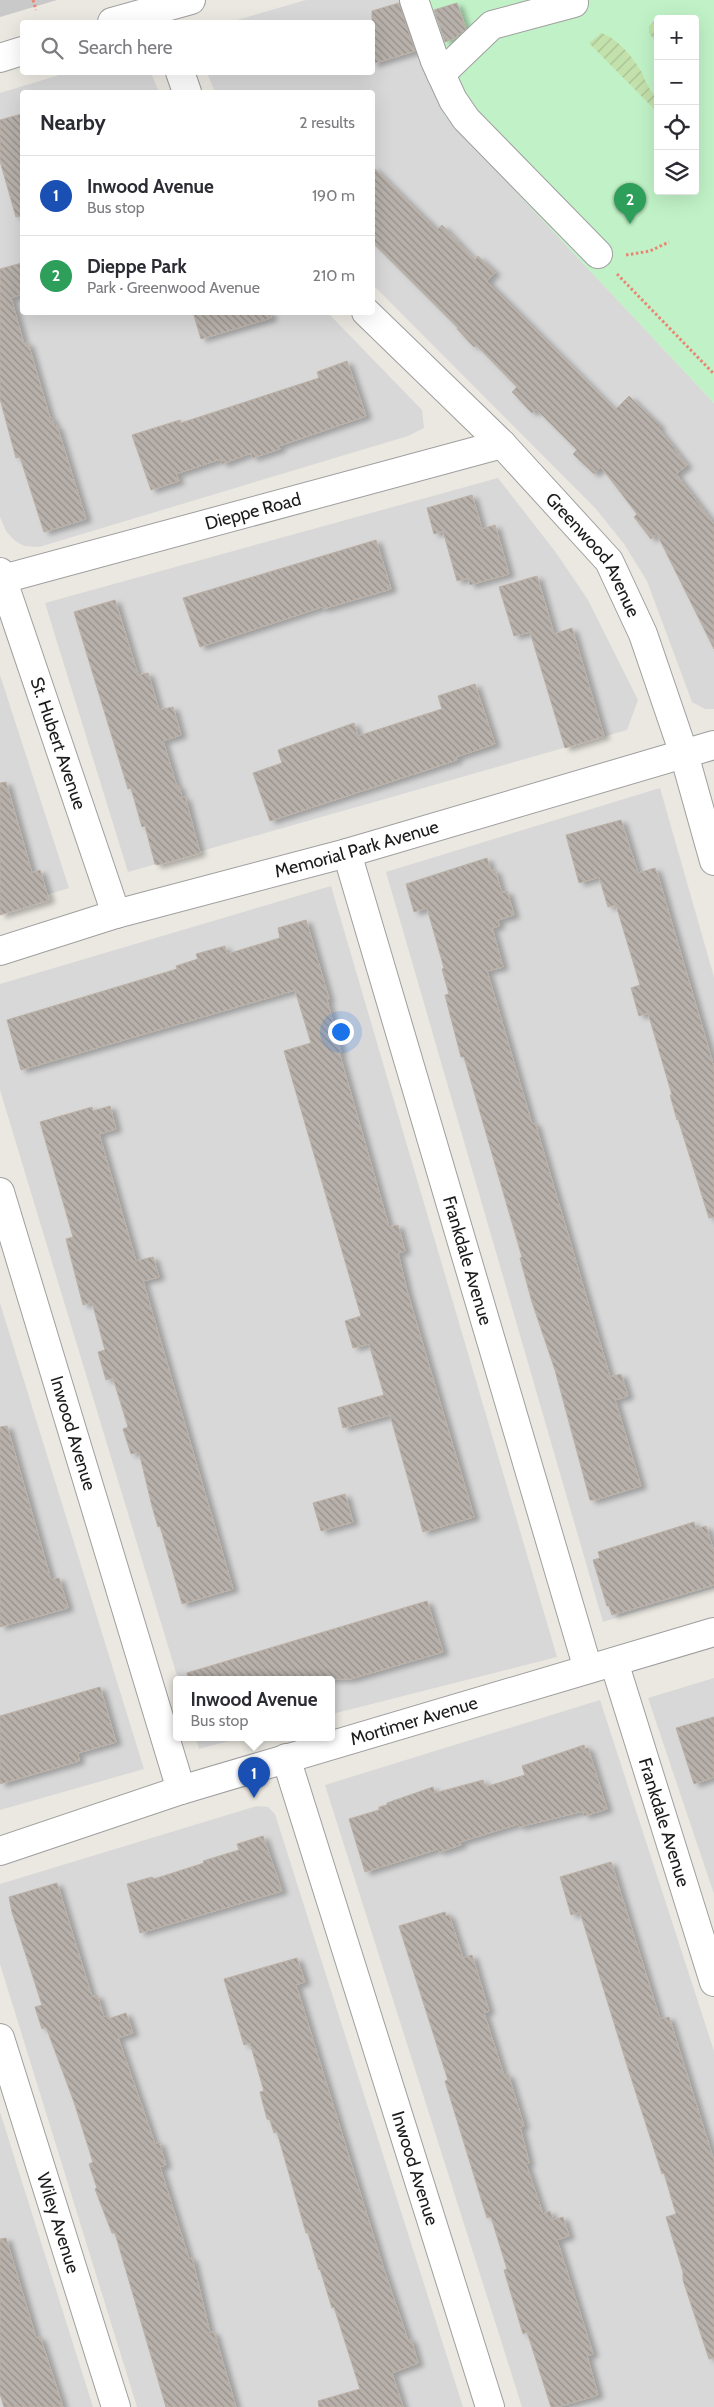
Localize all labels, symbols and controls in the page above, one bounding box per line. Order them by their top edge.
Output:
map controls [654,15,699,195]
button: + [654,15,699,60]
search box [20,20,375,75]
icon: search [38,34,66,62]
text: Search here [78,36,172,59]
button: − [654,60,699,105]
button: locate [654,105,699,150]
text: Nearby [40,110,106,135]
text: 2 results [299,113,355,132]
button: layers [654,150,699,195]
text: Inwood Avenue [87,175,214,198]
pin: 2 [614,183,646,224]
text: 1 [53,186,59,205]
text: 190 m [312,186,355,205]
text: Bus stop [87,198,145,217]
text: Dieppe Park [87,255,187,278]
text: 2 [52,266,60,285]
text: 210 m [313,266,355,285]
text: Park · Greenwood Avenue [87,278,260,297]
street label: Dieppe Road [203,488,303,535]
street label: Greenwood Avenue [541,488,645,621]
street label: St. Hubert Avenue [26,674,91,812]
street label: Memorial Park Avenue [272,816,441,883]
your location [328,1019,354,1045]
street label: Frankdale Avenue [438,1193,497,1328]
street label: Inwood Avenue [45,1373,101,1493]
popup [173,1676,335,1741]
text: Inwood Avenue [191,1688,317,1711]
street label: Mortimer Avenue [348,1692,480,1750]
text: Bus stop [191,1711,248,1730]
street label: Frankdale Avenue [634,1755,695,1889]
pin: 1 [238,1757,270,1798]
street label: Inwood Avenue [387,2108,443,2228]
street label: Wiley Avenue [32,2170,84,2276]

